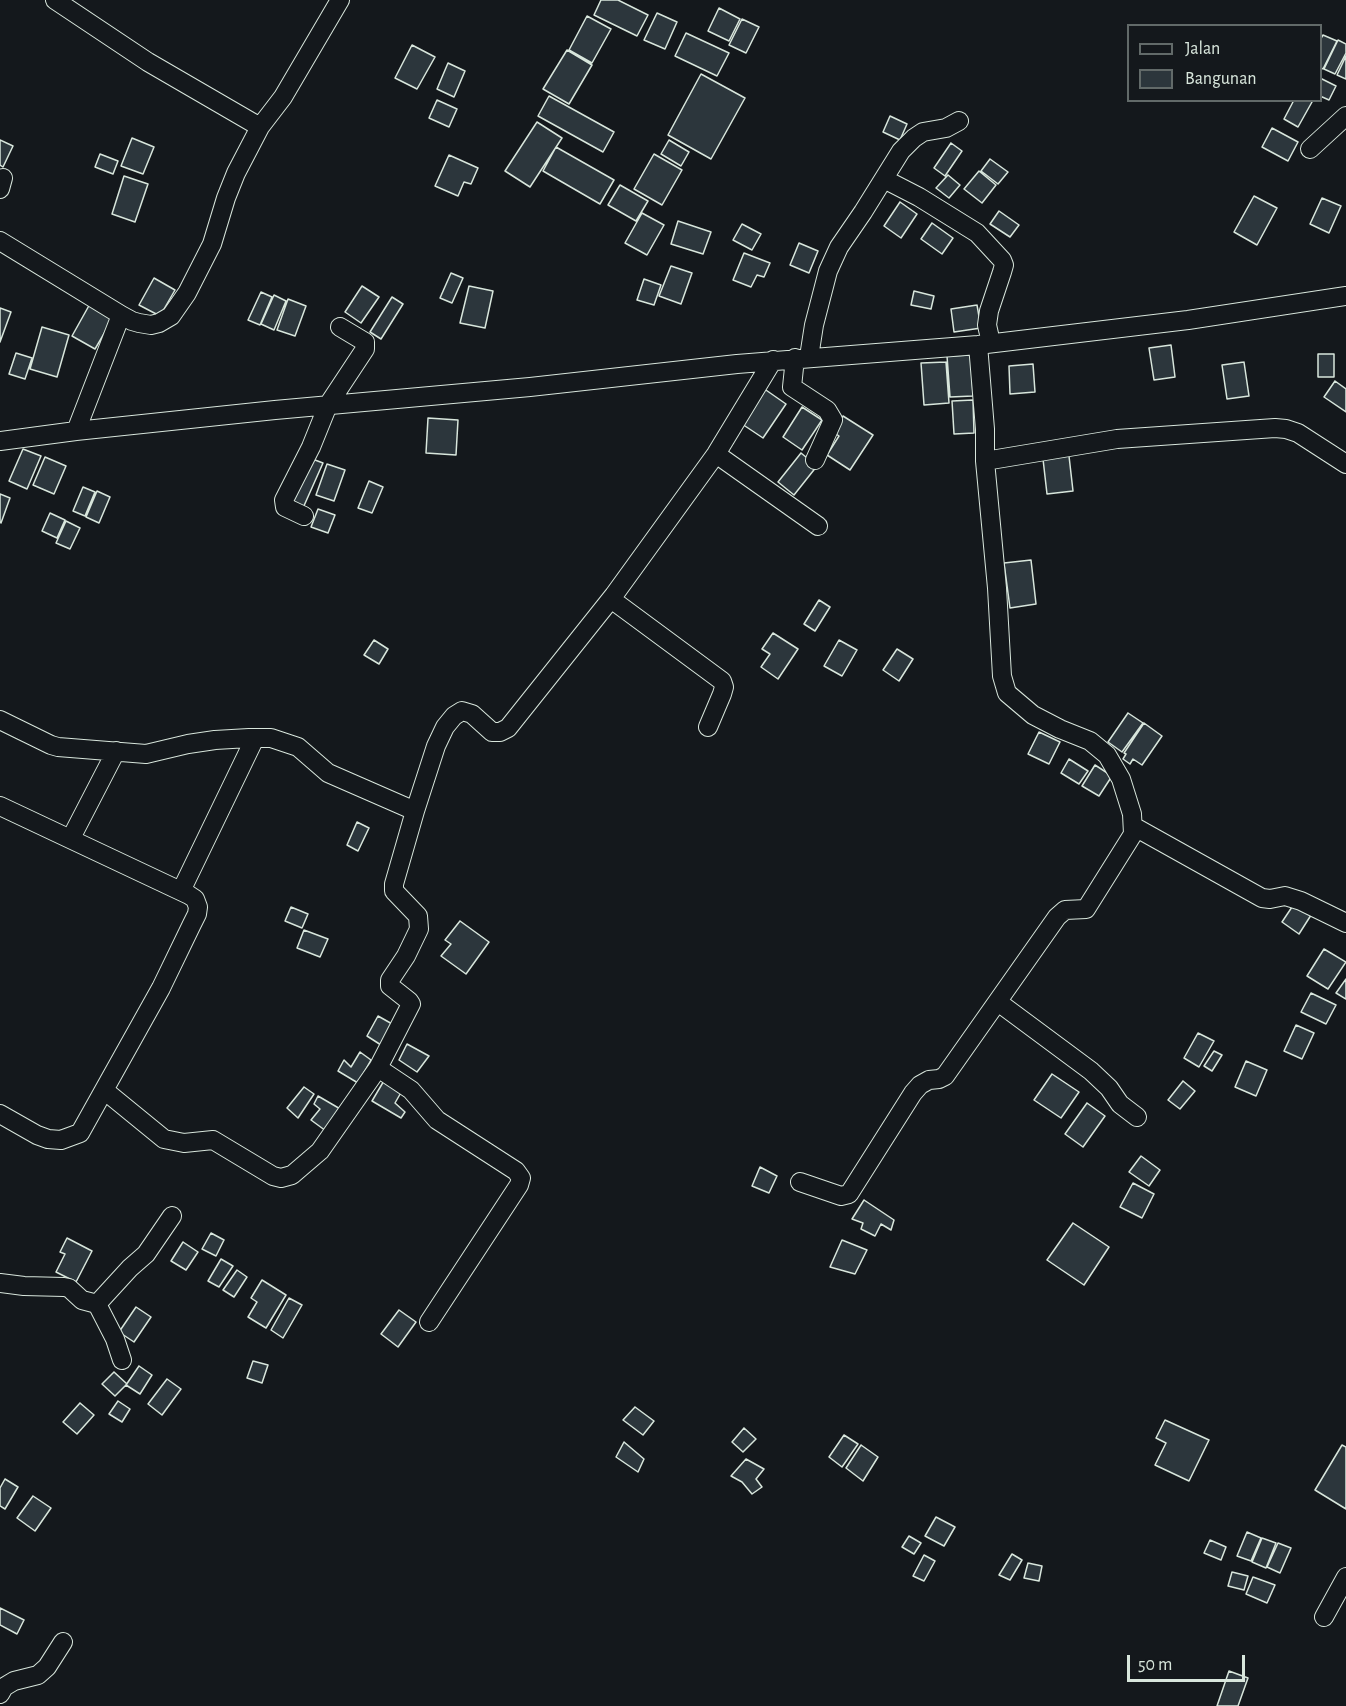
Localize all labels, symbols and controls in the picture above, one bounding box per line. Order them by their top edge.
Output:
legend [1127,24,1322,102]
text: Jalan [1185,40,1220,58]
text: Bangunan [1185,70,1257,88]
scale bar [1130,1643,1248,1681]
text: 50 m [1138,1656,1172,1674]

